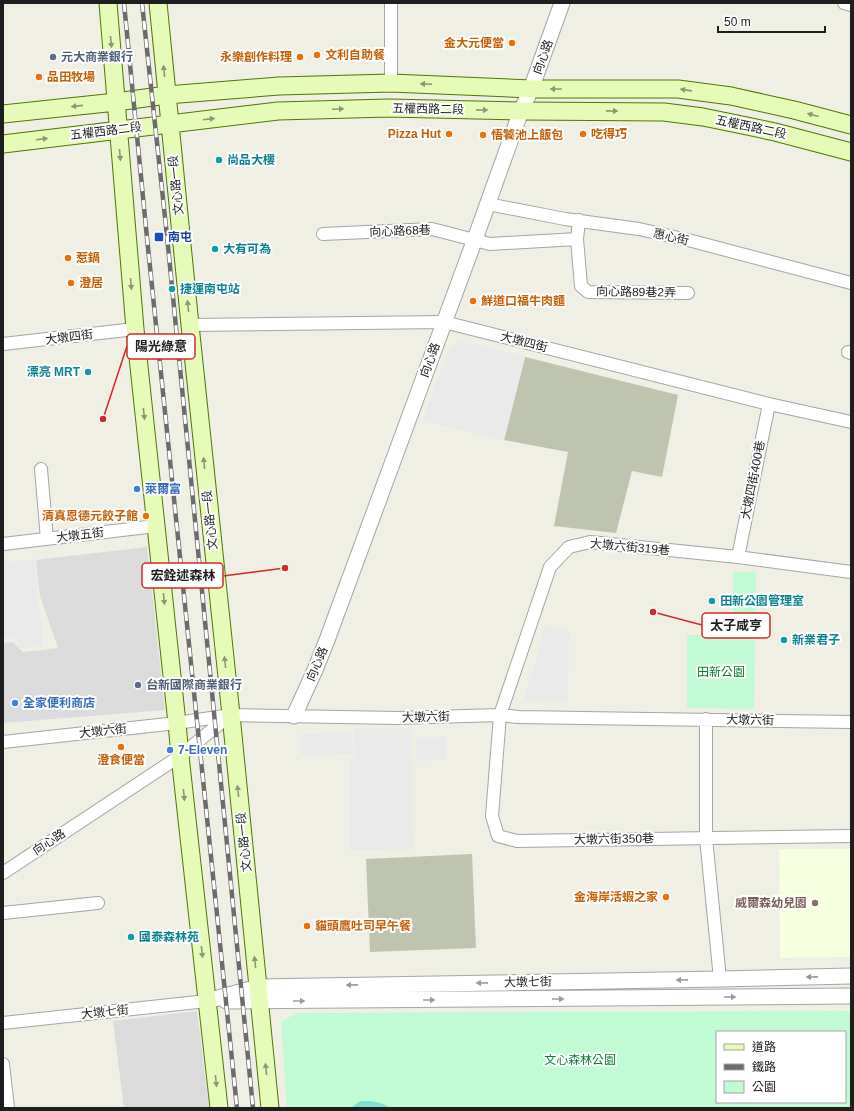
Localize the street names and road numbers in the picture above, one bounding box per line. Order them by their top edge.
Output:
street label: 向心路 [530,38,556,76]
street label: 五權西路二段 [392,101,464,117]
street label: 五權西路二段 [714,113,788,141]
street label: 五權西路二段 [69,120,143,142]
street label: 文心路一段 [166,154,186,216]
street label: 向心路68巷 [369,223,431,239]
street label: 惠心街 [652,226,690,248]
street label: 向心路89巷2弄 [596,284,676,300]
street label: 大墩四街 [44,327,94,347]
street label: 大墩四街 [499,329,549,355]
street label: 向心路 [417,341,443,379]
street label: 大墩四街400巷 [738,439,768,521]
street label: 文心路一段 [200,489,220,551]
street label: 大墩五街 [55,525,105,545]
street label: 大墩六街319巷 [590,537,670,557]
street label: 向心路 [304,645,330,683]
street label: 大墩六街 [402,710,450,724]
street label: 大墩六街 [726,713,774,727]
street label: 大墩六街 [78,722,128,740]
street label: 文心路一段 [234,811,254,873]
street label: 向心路 [30,826,68,858]
street label: 大墩六街350巷 [574,831,654,847]
street label: 大墩七街 [504,975,552,989]
street label: 大墩七街 [80,1003,130,1021]

